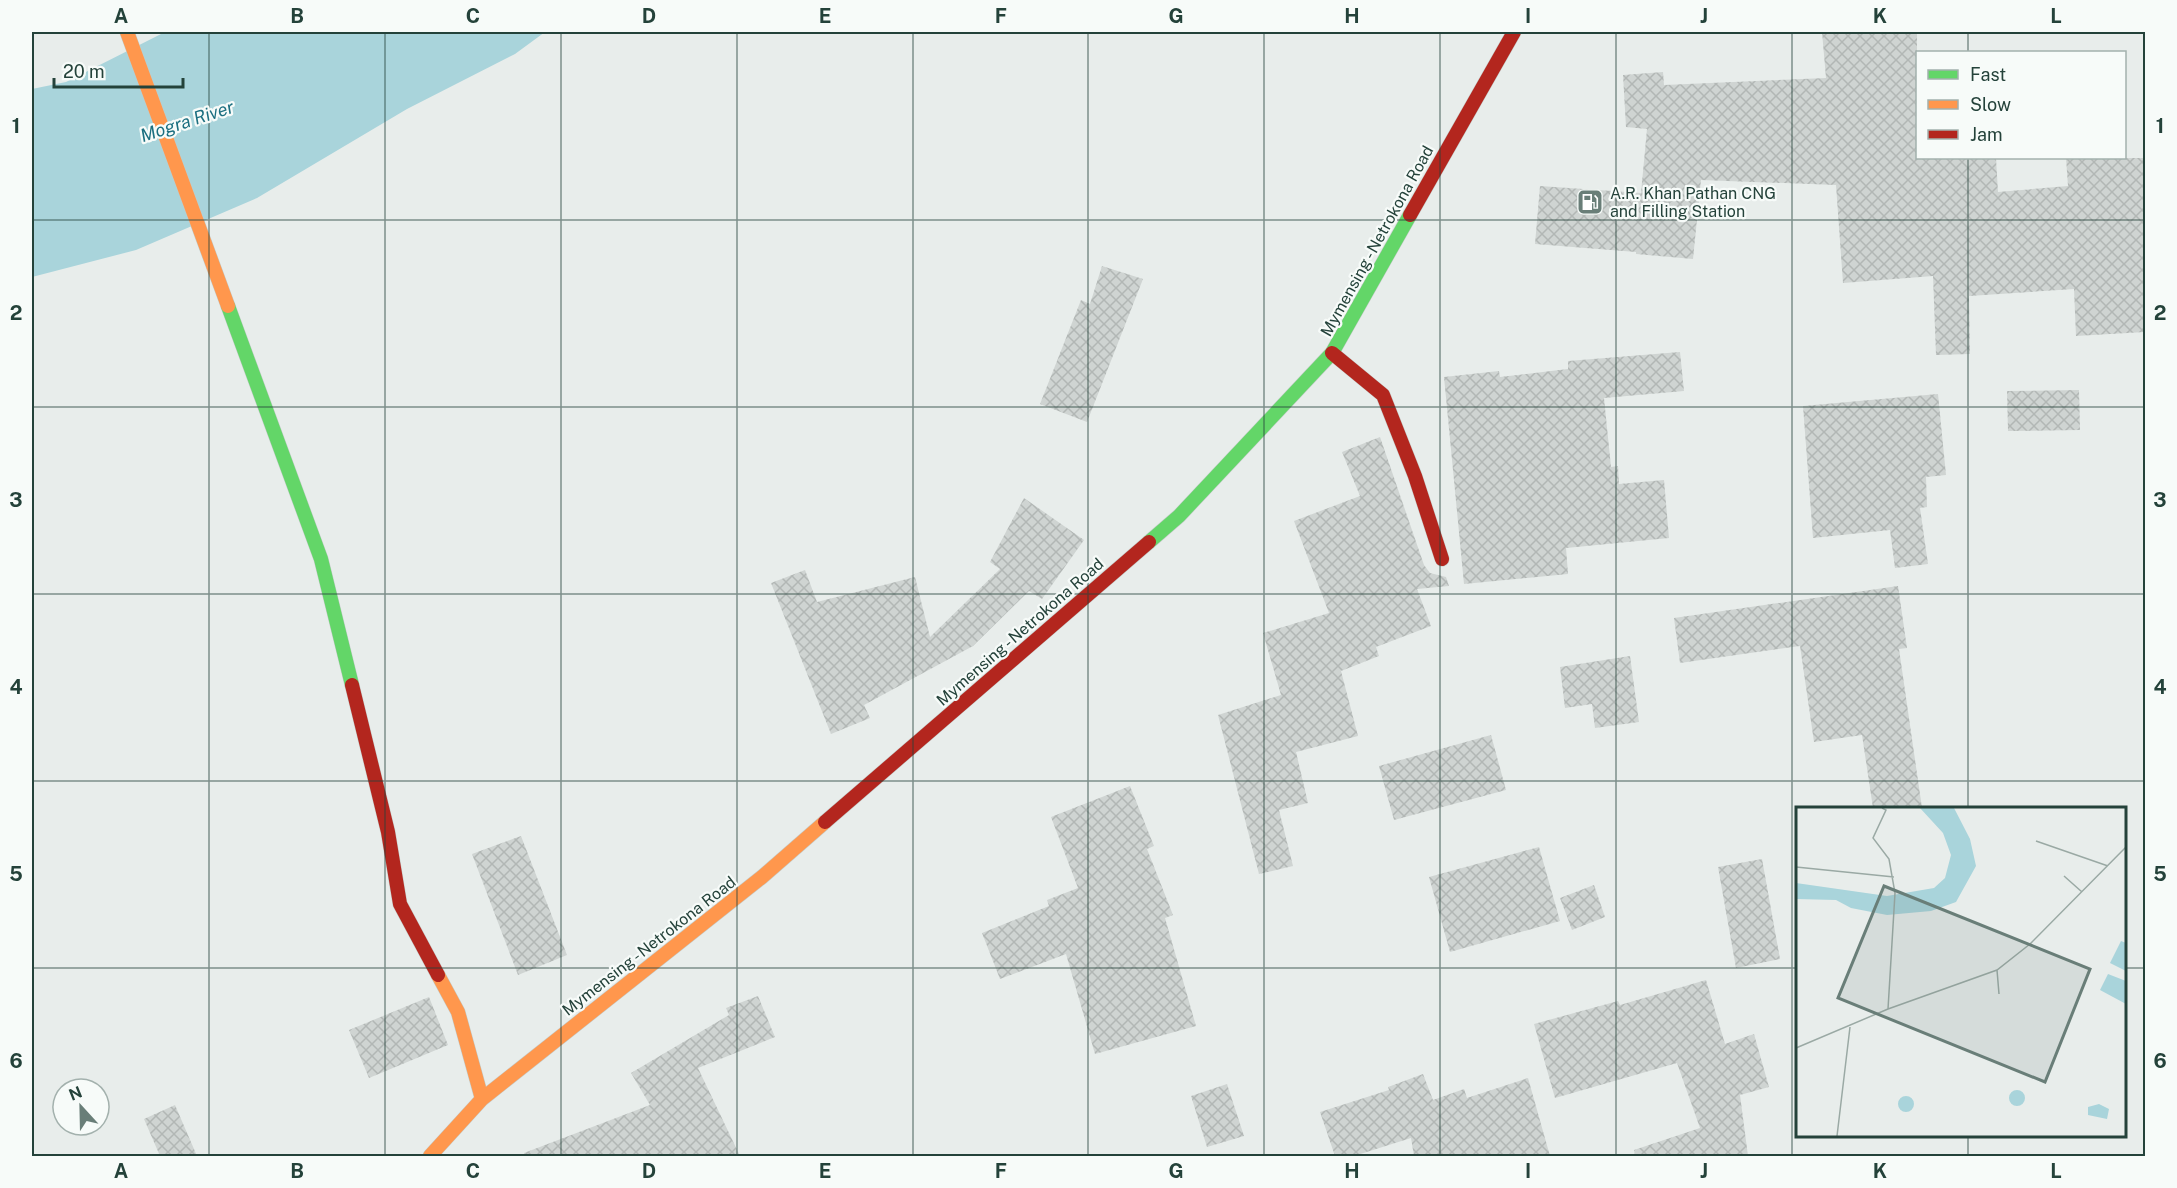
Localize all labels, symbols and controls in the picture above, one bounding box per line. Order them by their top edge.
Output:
text: A [114,4,128,28]
text: B [290,4,304,28]
text: C [466,4,480,28]
text: D [642,4,656,28]
text: E [819,4,831,28]
text: F [995,4,1007,28]
text: G [1168,4,1184,28]
text: H [1344,4,1360,28]
text: I [1525,4,1531,28]
text: J [1700,4,1708,28]
text: K [1873,4,1887,28]
text: L [2050,4,2062,28]
scale bar [54,51,183,89]
legend [1916,51,2126,159]
text: 20 m [63,61,105,82]
text: Fast [1970,64,2006,85]
text: Slow [1970,94,2011,115]
water label: Mogra River [138,96,237,146]
text: 1 [12,114,20,138]
text: 1 [2156,114,2164,138]
text: Jam [1970,124,2003,145]
street label: Mymensing - Netrokona Road [1317,142,1437,340]
place label: A.R. Khan Pathan CNG and Filling Station [1610,184,1776,221]
fuel station icon: A.R. Khan Pathan CNG and Filling Station [1575,187,1605,217]
text: 2 [10,301,22,325]
text: 2 [2154,301,2166,325]
text: 3 [9,488,23,512]
text: 3 [2153,488,2167,512]
street label: Mymensing - Netrokona Road [933,554,1107,710]
text: 4 [9,675,23,699]
text: 4 [2153,675,2167,699]
inset map [1796,807,2126,1137]
text: 5 [9,862,23,886]
text: 5 [2153,862,2167,886]
street label: Mymensing - Netrokona Road [558,872,740,1020]
text: 6 [9,1049,23,1073]
text: 6 [2153,1049,2167,1073]
north arrow [51,1077,111,1137]
text: N [66,1082,85,1105]
text: A [114,1159,128,1183]
text: B [290,1159,304,1183]
text: C [466,1159,480,1183]
text: D [642,1159,656,1183]
text: E [819,1159,831,1183]
text: F [995,1159,1007,1183]
text: G [1168,1159,1184,1183]
text: H [1344,1159,1360,1183]
text: I [1525,1159,1531,1183]
text: J [1700,1159,1708,1183]
text: K [1873,1159,1887,1183]
text: L [2050,1159,2062,1183]

